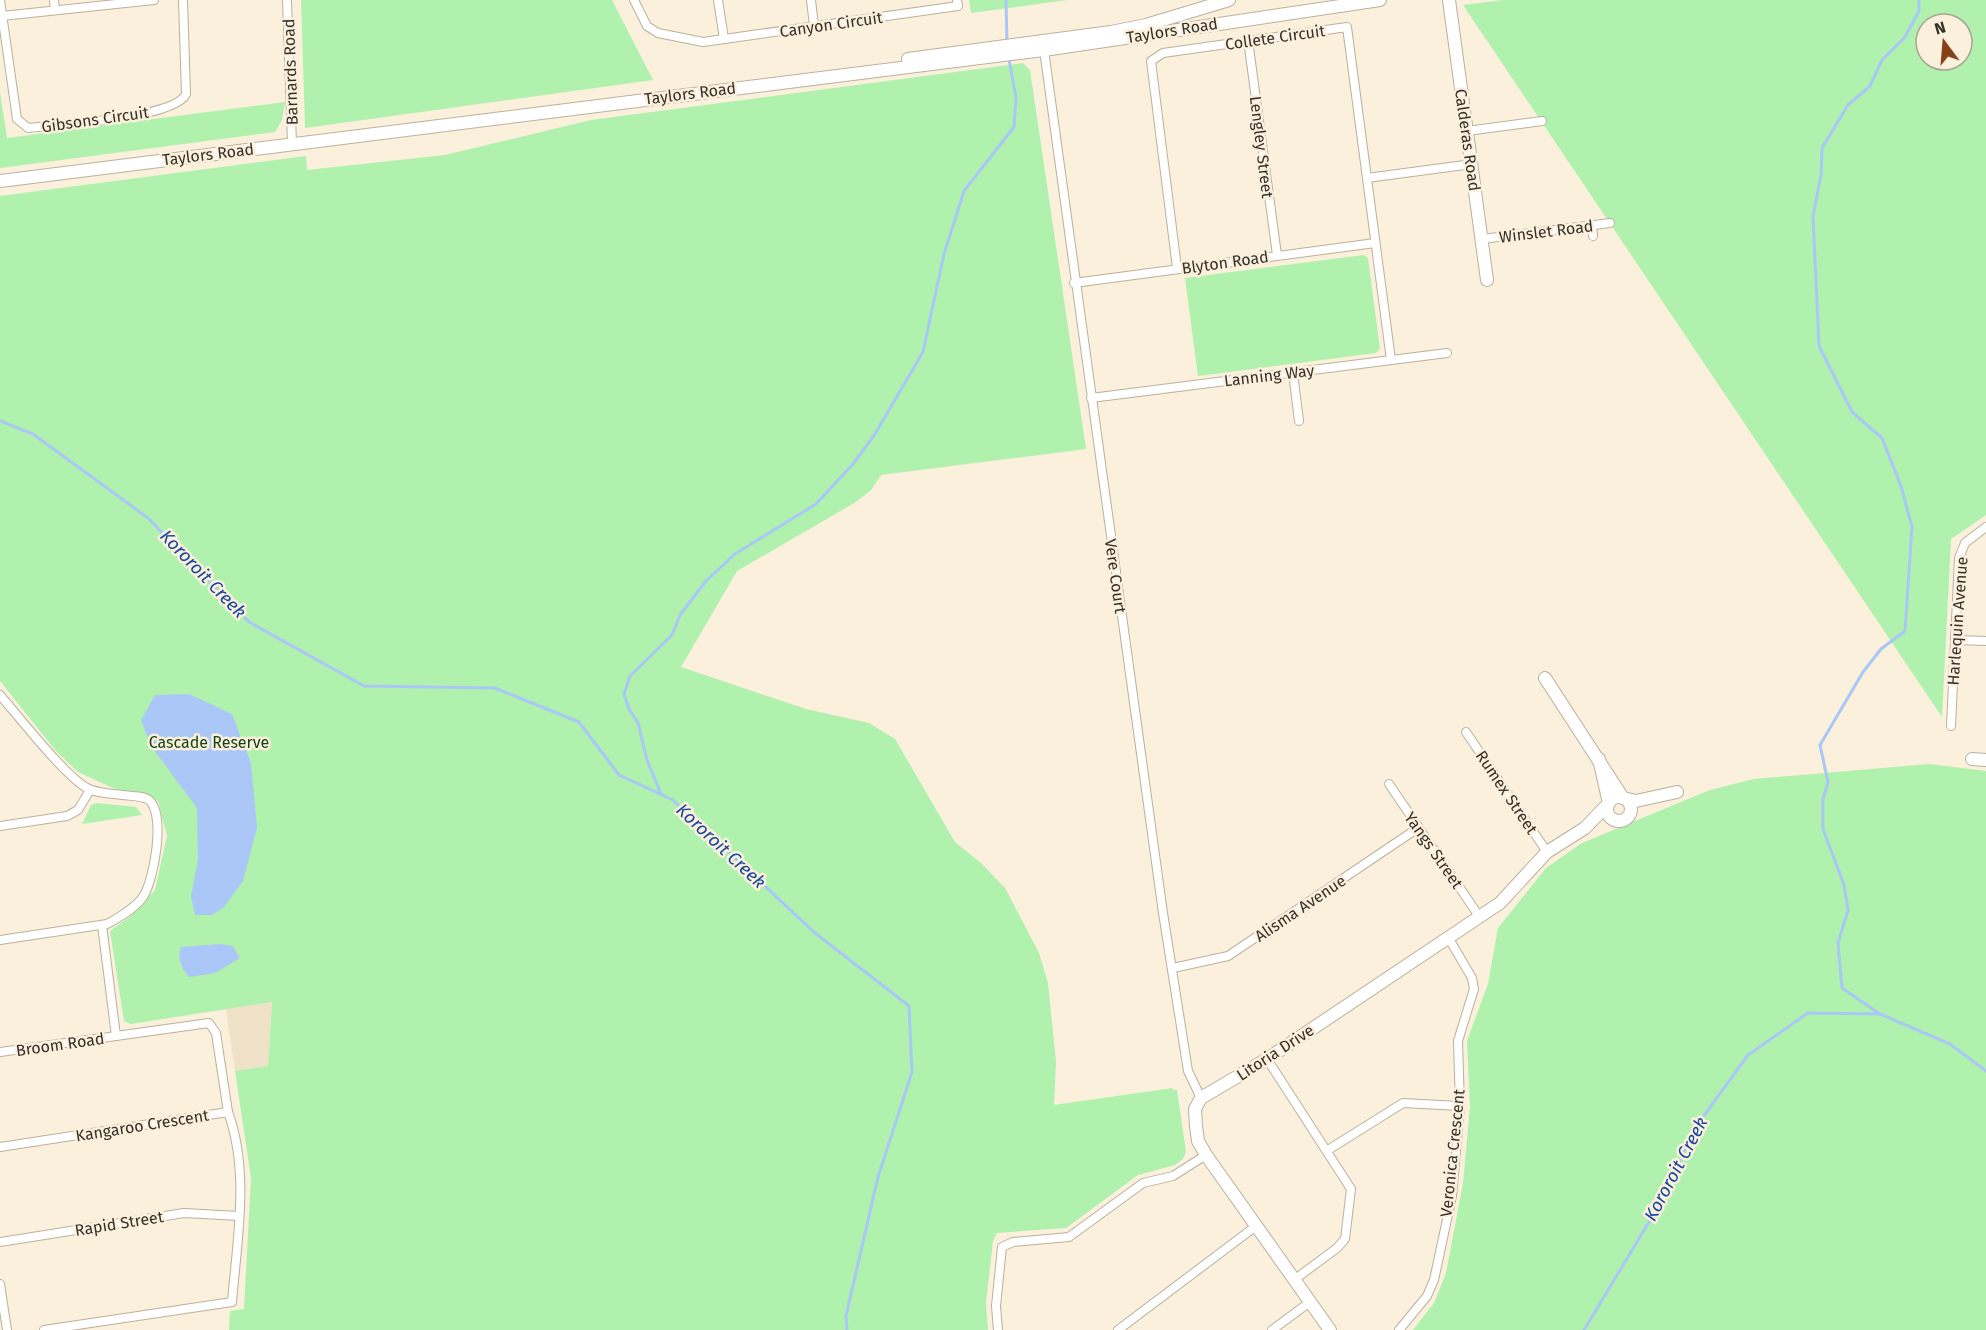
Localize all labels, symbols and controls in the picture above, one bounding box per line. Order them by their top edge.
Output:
street label: Canyon Circuit [778,8,884,41]
north arrow [1914,12,1974,72]
street label: Taylors Road [1125,14,1219,47]
text: N [1932,17,1948,39]
street label: Barnards Road [279,18,302,126]
street label: Collete Circuit [1224,21,1326,54]
street label: Taylors Road [643,78,737,109]
street label: Calderas Road [1451,88,1484,192]
street label: Lengley Street [1246,95,1277,199]
street label: Gibsons Circuit [40,103,150,136]
street label: Taylors Road [161,139,255,170]
street label: Winslet Road [1498,216,1594,247]
street label: Blyton Road [1180,247,1270,278]
street label: Lanning Way [1223,361,1315,390]
water label: Kororoit Creek [155,525,251,623]
street label: Vere Court [1101,538,1130,615]
street label: Harlequin Avenue [1944,556,1971,686]
park label: Cascade Reserve [149,733,269,752]
street label: Rumex Street [1472,747,1542,838]
water label: Kororoit Creek [672,799,771,893]
street label: Yangs Street [1400,808,1467,892]
street label: Alisma Avenue [1251,871,1349,946]
street label: Litoria Drive [1233,1020,1318,1084]
street label: Broom Road [15,1029,105,1060]
street label: Veronica Crescent [1436,1088,1469,1218]
street label: Kangaroo Crescent [74,1106,210,1145]
water label: Kororoit Creek [1639,1113,1713,1225]
street label: Rapid Street [73,1207,165,1240]

